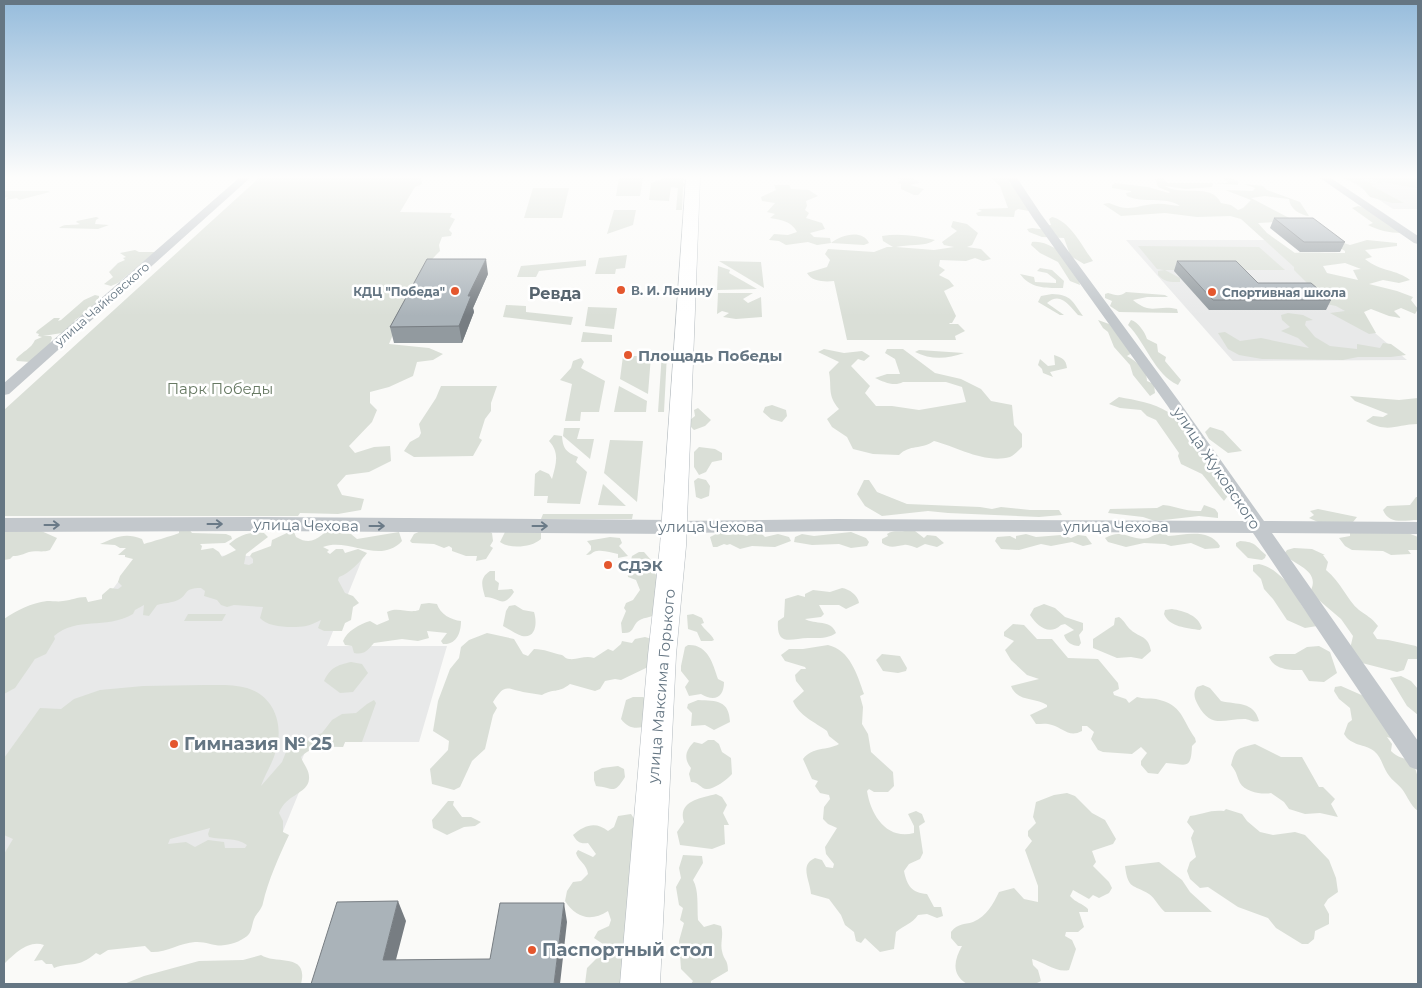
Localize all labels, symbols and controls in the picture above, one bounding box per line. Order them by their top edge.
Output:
street label: улица Чайковского [51,259,153,350]
place label: В. И. Ленину [631,283,713,298]
place label: КДЦ "Победа" [353,284,445,299]
district label: Ревда [529,284,581,303]
marker: В. И. Ленину [615,284,627,296]
marker: КДЦ "Победа" [449,285,461,297]
place label: Спортивная школа [1222,285,1346,300]
marker: Спортивная школа [1206,286,1218,298]
place label: Площадь Победы [638,346,783,365]
marker: Площадь Победы [622,349,634,361]
park label: Парк Победы [167,379,273,398]
street label: улица Жуковского [1168,402,1265,533]
street label: улица Чехова [252,515,359,535]
street label: улица Чехова [657,517,764,536]
street label: улица Чехова [1062,517,1169,536]
one-way arrow [206,519,223,529]
one-way arrow [44,520,60,530]
one-way arrow [369,521,385,531]
one-way arrow [532,521,548,531]
place label: СДЭК [618,556,663,575]
marker: СДЭК [602,559,614,571]
street label: улица Максима Горького [643,588,679,785]
place label: Гимназия № 25 [184,733,332,755]
marker: Гимназия № 25 [168,738,180,750]
place label: Паспортный стол [542,939,713,961]
marker: Паспортный стол [526,944,538,956]

